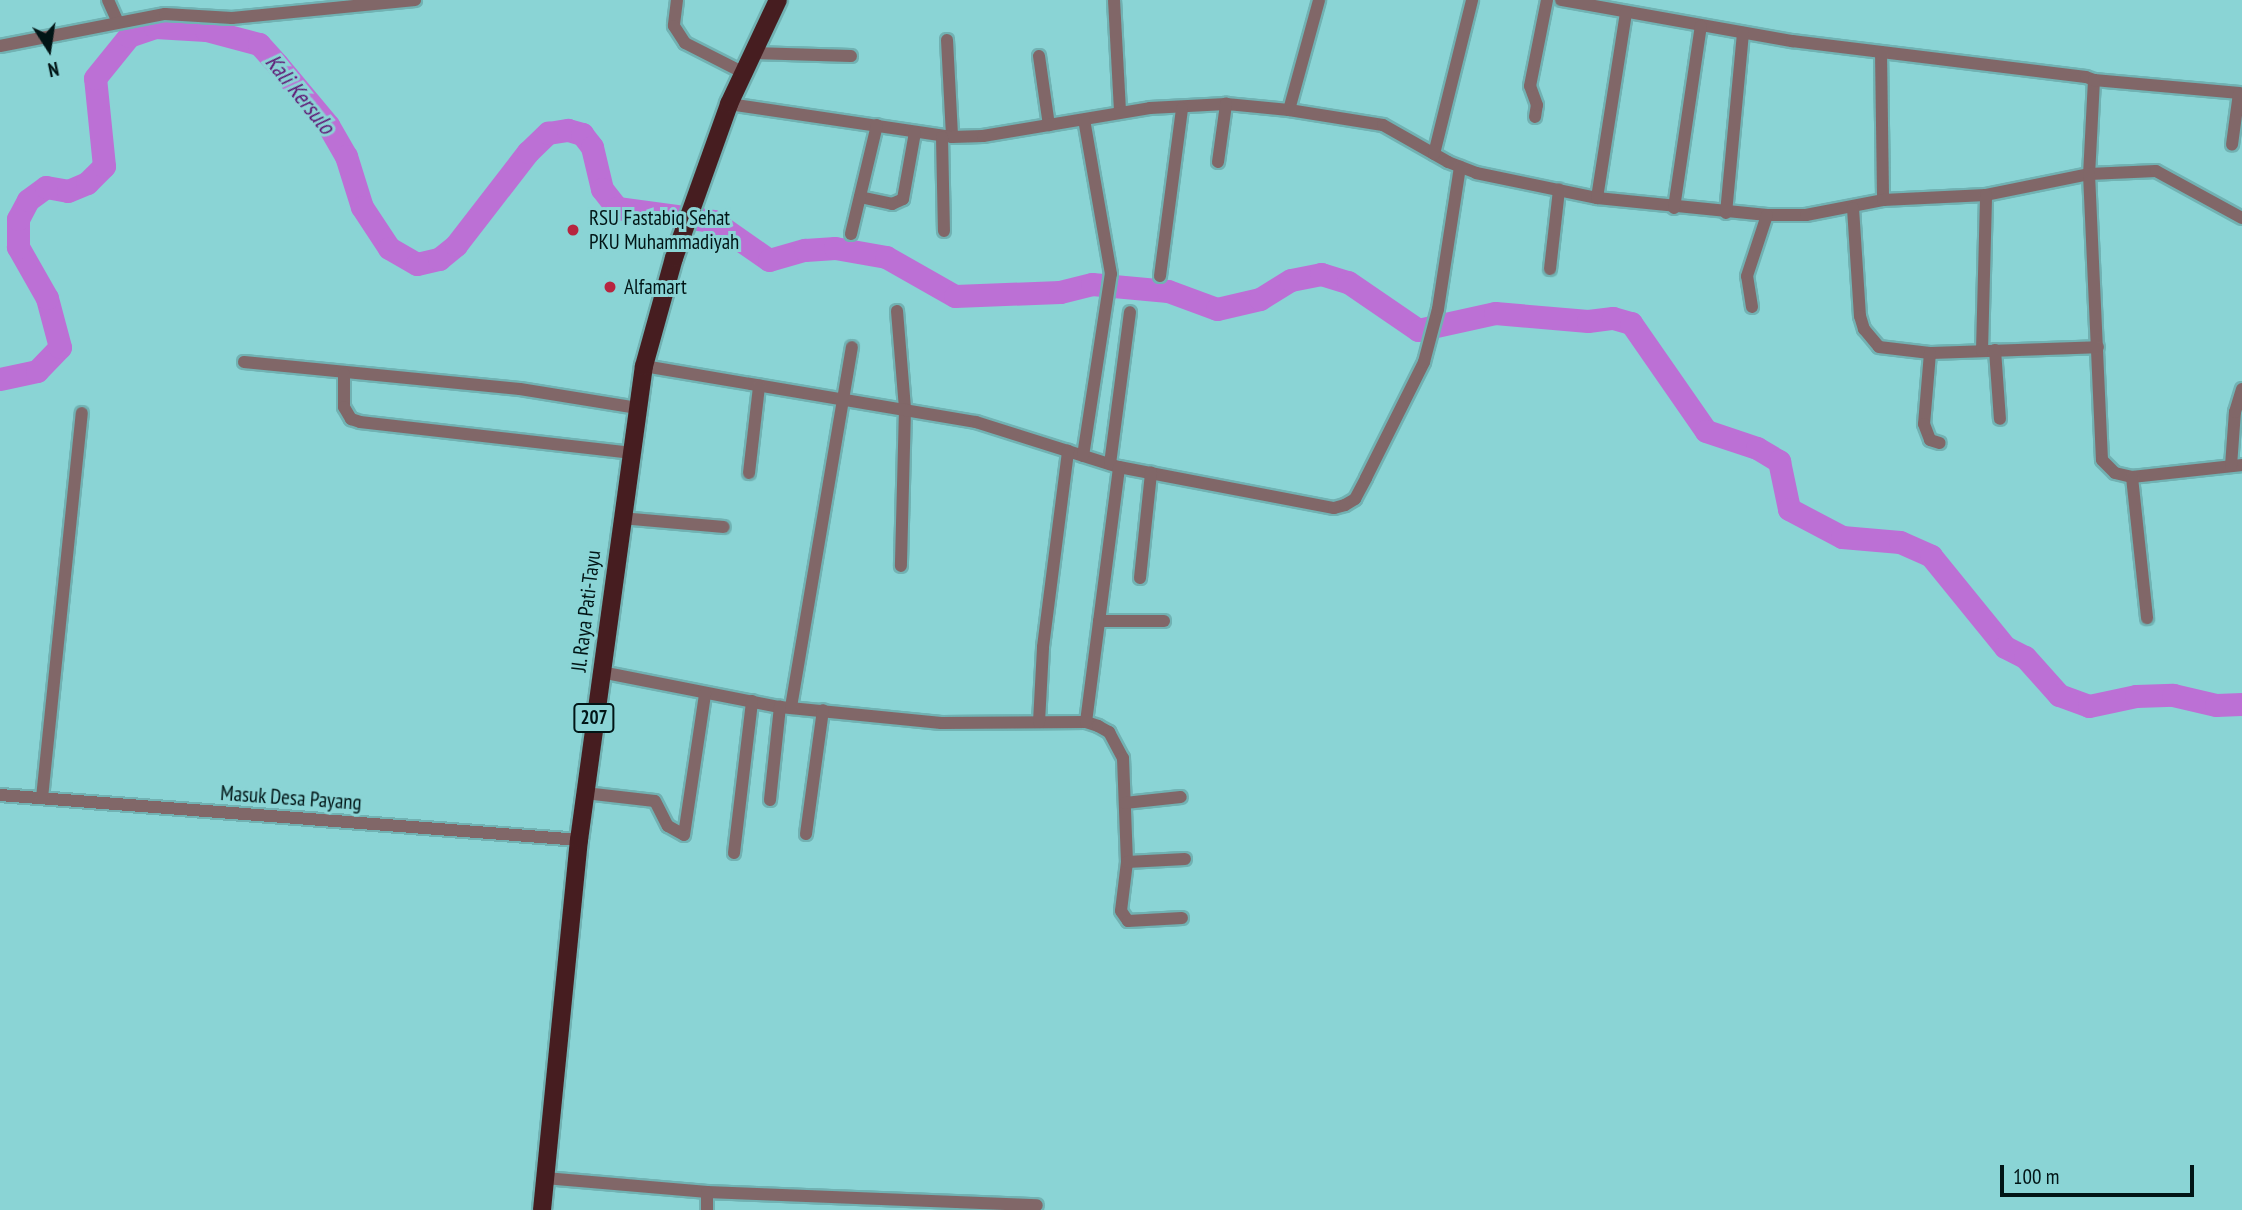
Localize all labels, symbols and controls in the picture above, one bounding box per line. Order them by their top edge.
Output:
north arrow [14,14,84,84]
water label: Kali Kersulo [260,49,340,139]
text: N [46,57,61,82]
place label: RSU Fastabiq Sehat PKU Muhammadiyah [589,205,739,255]
marker: RSU Fastabiq Sehat PKU Muhammadiyah [563,220,583,240]
place label: Alfamart [624,274,687,300]
marker: Alfamart [602,279,618,295]
street label: Jl. Raya Pati-Tayu [566,548,606,674]
road number: 207 [573,702,615,734]
street label: Masuk Desa Payang [219,780,363,816]
scale bar [2004,1150,2198,1194]
text: 100 m [2013,1163,2059,1190]

